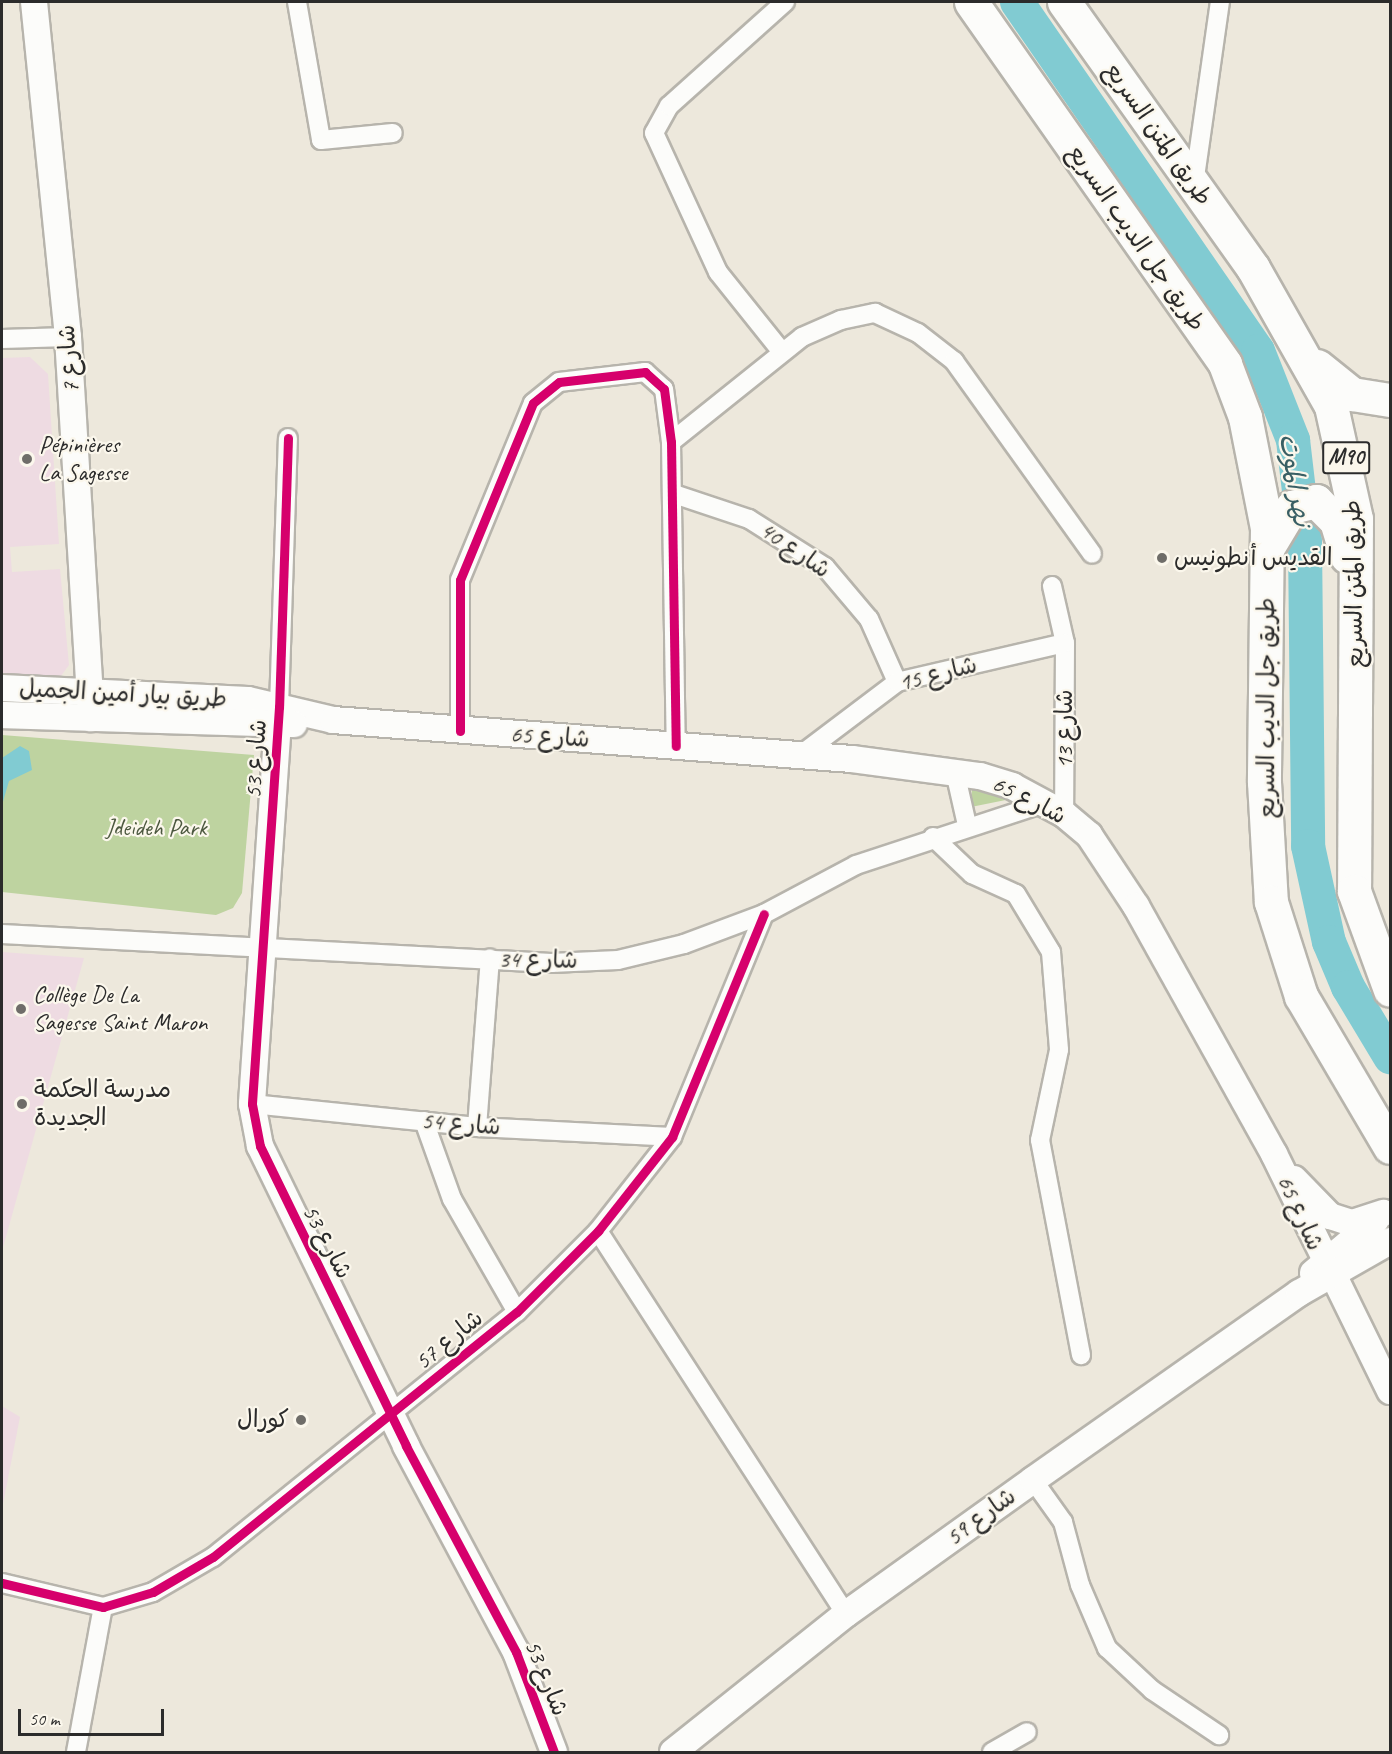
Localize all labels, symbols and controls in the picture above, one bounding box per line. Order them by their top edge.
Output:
street label: طريق المتن السريع [1098,57,1218,211]
street label: طريق جل الديب السريع [1061,139,1211,337]
street label: شارع 7 [52,324,86,394]
place label: Pépinières La Sagesse [39,431,128,487]
water label: نهر الموت [1272,431,1318,529]
road number: M90 [1322,439,1370,477]
marker: Pépinières La Sagesse [20,452,34,466]
street label: طريق المتن السريع [1338,500,1370,668]
street label: شارع 40 [754,515,836,585]
place label: القديس أنطونيس [1174,544,1333,572]
marker: القديس أنطونيس [1155,551,1169,565]
street label: طريق جل الديب السريع [1253,597,1281,819]
street label: شارع 15 [896,650,980,698]
street label: طريق بيار أمين الجميل [18,674,228,714]
street label: شارع 13 [1051,689,1079,769]
street label: شارع 53 [239,718,273,800]
street label: شارع 65 [509,720,591,754]
street label: شارع 65 [987,769,1071,831]
park label: Jdeideh Park [106,814,206,842]
street label: شارع 34 [498,945,578,975]
place label: Collège De La Sagesse Saint Maron [33,981,208,1037]
marker: Collège De La Sagesse Saint Maron [14,1002,28,1016]
place label: مدرسة الحكمة الجديدة [34,1076,171,1132]
marker: مدرسة الحكمة الجديدة [15,1097,29,1111]
street label: شارع 54 [420,1106,502,1142]
street label: شارع 65 [1271,1171,1329,1255]
street label: شارع 53 [296,1200,358,1284]
street label: شارع 57 [409,1304,489,1376]
place label: كورال [237,1406,289,1434]
marker: كورال [294,1413,308,1427]
street label: شارع 59 [940,1482,1022,1552]
street label: شارع 53 [518,1636,574,1720]
scale bar [21,1697,166,1735]
text: 50 m [29,1708,60,1730]

